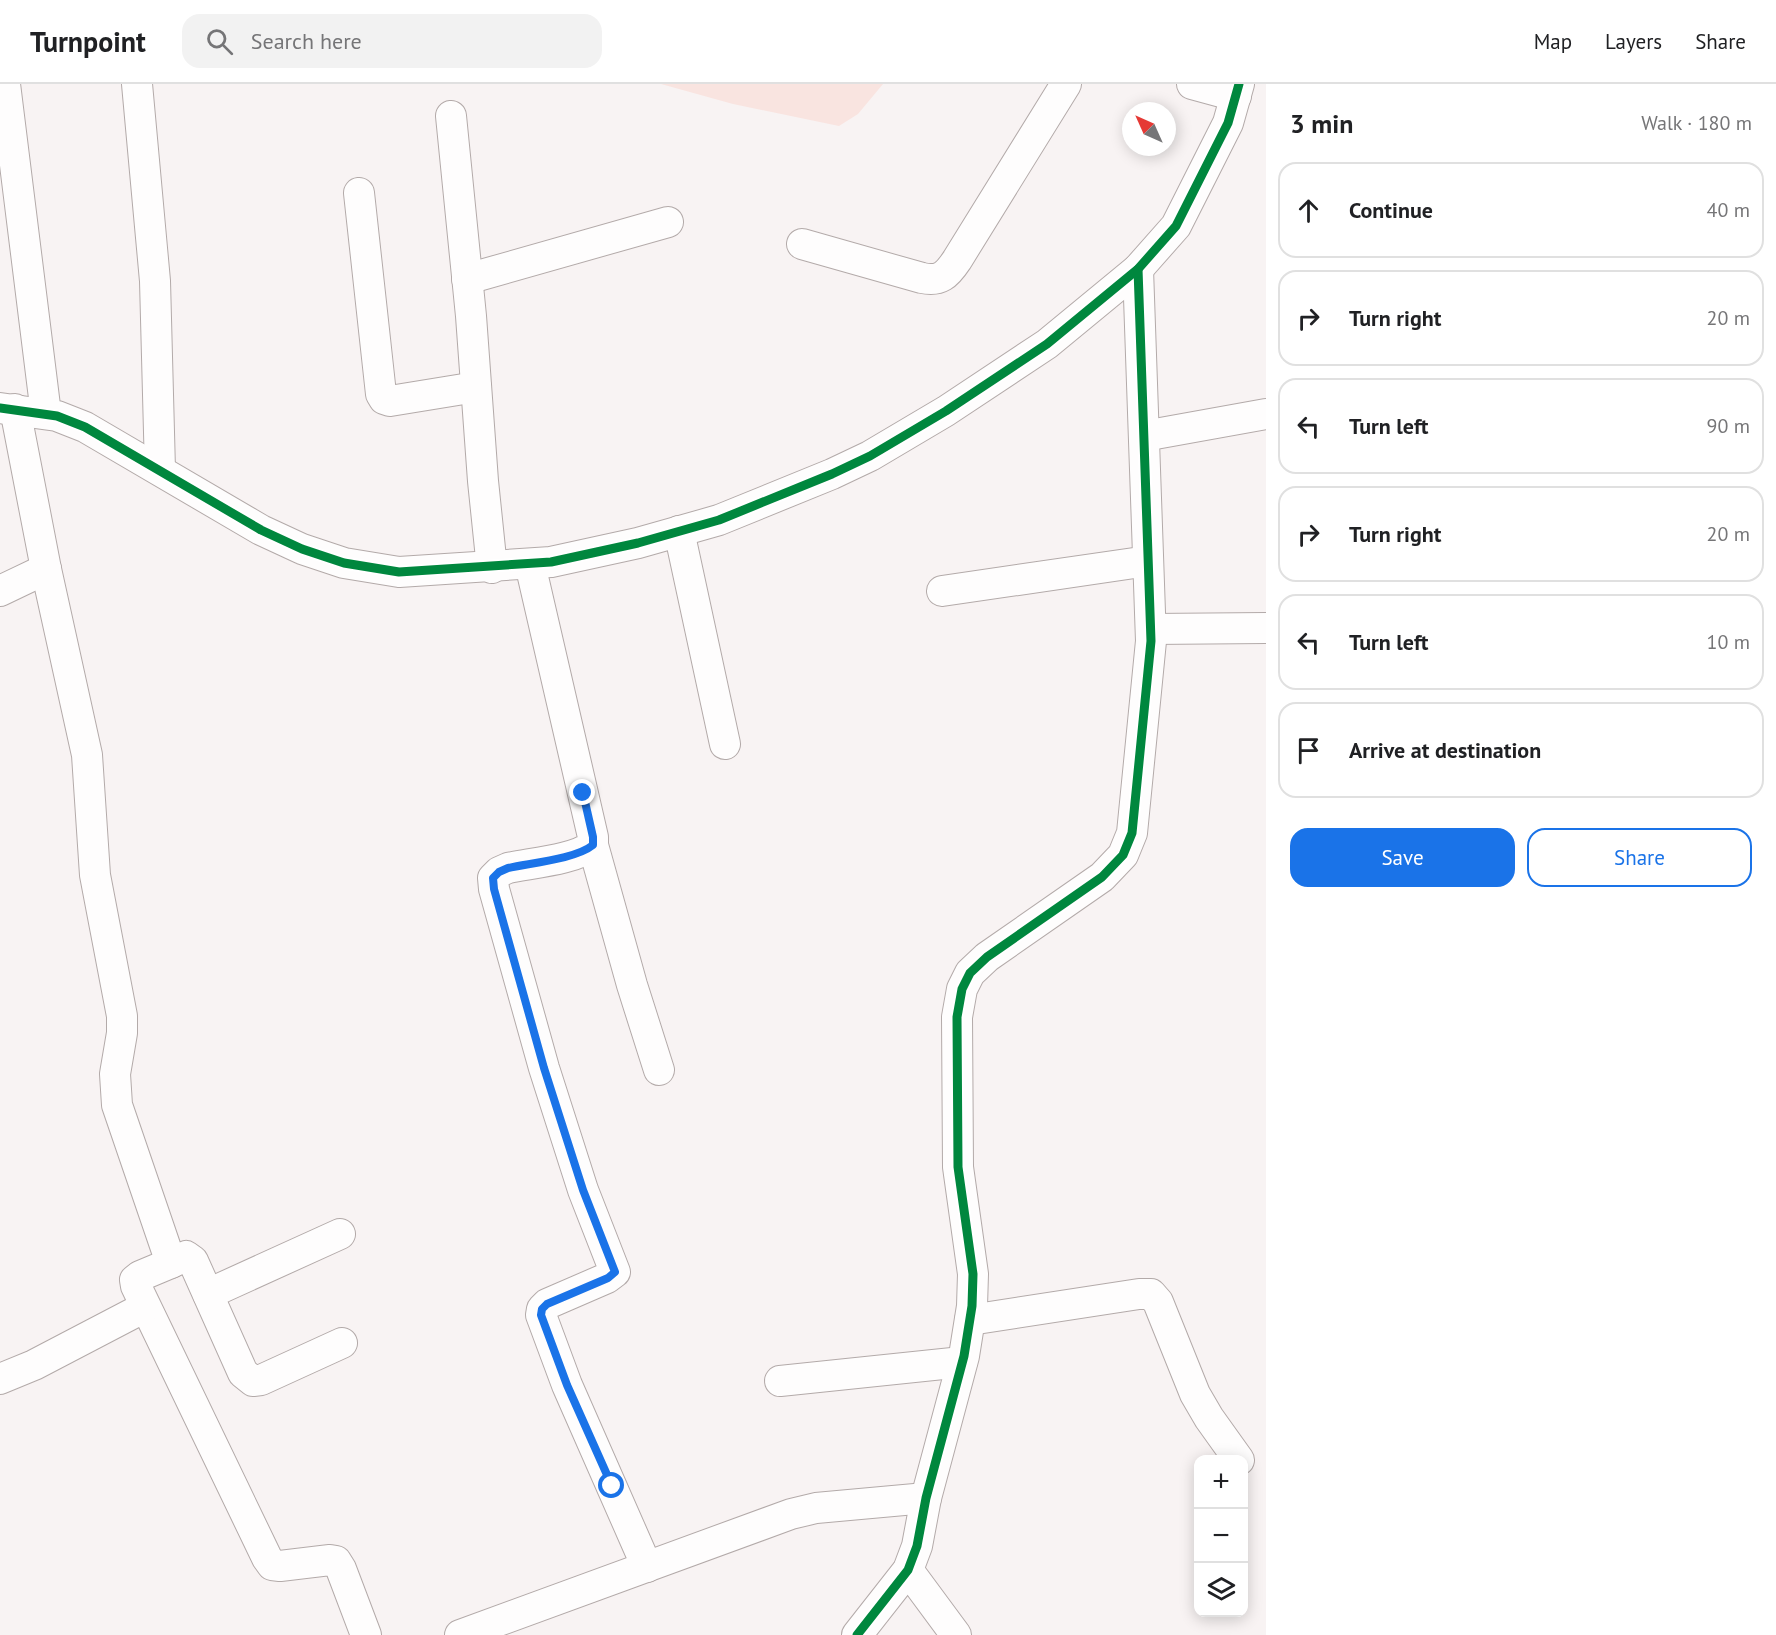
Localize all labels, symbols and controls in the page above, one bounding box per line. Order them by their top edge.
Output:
search box [182,14,602,68]
text: Turnpoint [30,23,146,60]
icon: search [203,25,236,58]
text: Search here [251,27,362,55]
text: Map [1534,28,1572,55]
text: Layers [1605,28,1662,55]
text: Share [1695,28,1746,55]
north arrow [1122,102,1176,156]
text: 3 min [1290,107,1353,140]
text: Walk · 180 m [1641,110,1752,136]
icon: ahead [1292,194,1325,227]
text: Continue [1349,196,1433,224]
text: 40 m [1707,197,1750,223]
icon: right [1292,302,1325,335]
text: Turn right [1349,304,1441,332]
text: 20 m [1707,305,1750,331]
icon: left [1292,410,1325,443]
text: Turn left [1349,412,1429,440]
text: 90 m [1707,413,1750,439]
icon: right [1292,518,1325,551]
text: Turn right [1349,520,1441,548]
text: 20 m [1707,521,1750,547]
icon: left [1292,626,1325,659]
text: Turn left [1349,628,1429,656]
text: 10 m [1707,629,1750,655]
icon: arrive [1292,734,1325,767]
text: Arrive at destination [1349,736,1541,764]
route end [569,779,595,805]
button: Save [1290,828,1515,887]
button: Share [1527,828,1752,887]
map controls [1194,1455,1248,1617]
button: + [1194,1455,1248,1509]
route start [598,1472,624,1498]
button: − [1194,1509,1248,1563]
button: layers [1194,1563,1248,1617]

